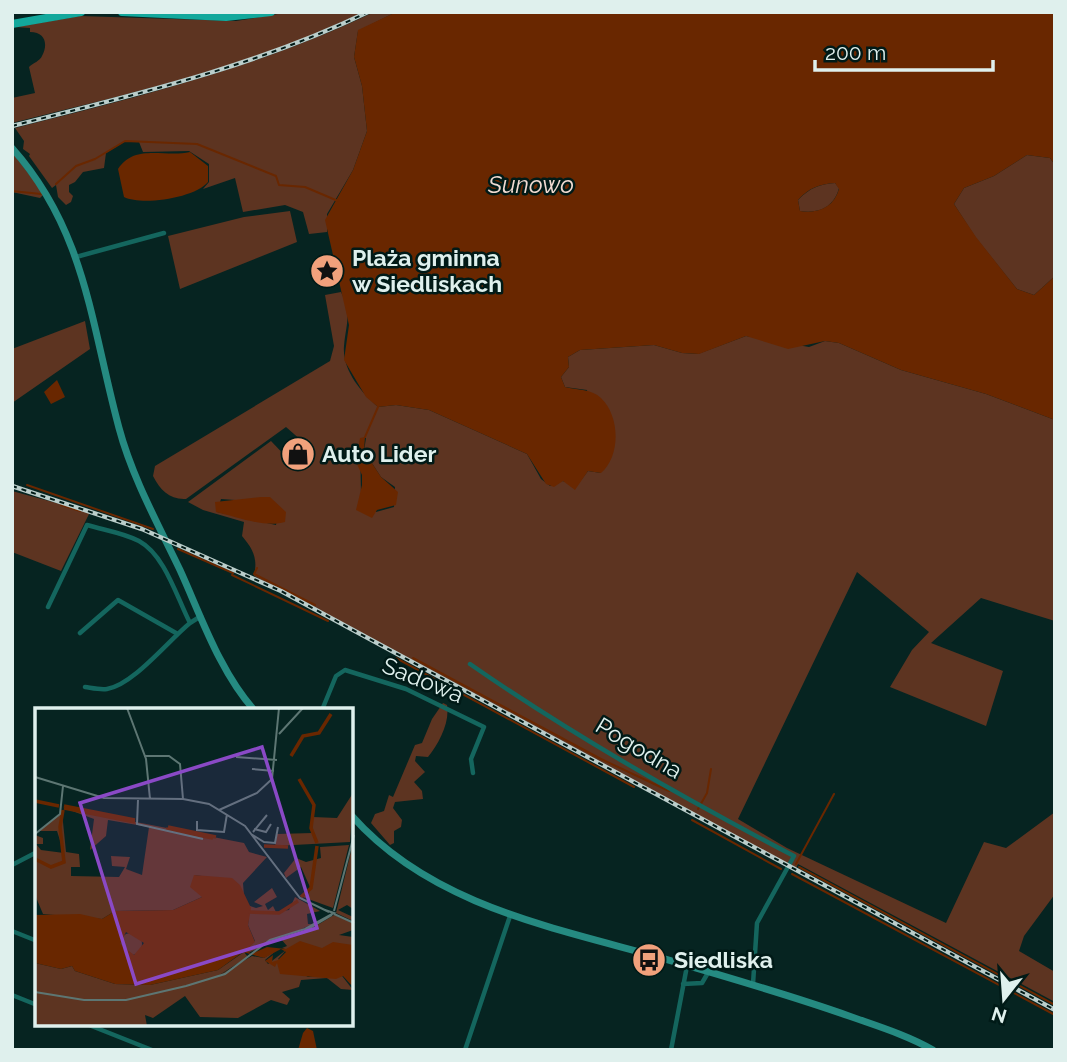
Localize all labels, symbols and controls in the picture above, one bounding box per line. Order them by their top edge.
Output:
scale bar [815,28,993,72]
text: 200 m [825,40,886,65]
water label: Sunowo [487,170,574,199]
place label: Plaża gminna w Siedliskach [352,244,502,297]
place icon: Plaża gminna w Siedliskach [308,252,346,290]
shop icon: Auto Lider [279,435,317,473]
place label: Auto Lider [322,440,436,467]
street label: Sadowa [379,651,468,708]
inset map [35,708,354,1027]
street label: Pogodna [591,711,687,784]
bus stop icon: Siedliska [630,941,668,979]
place label: Siedliska [674,946,773,973]
north arrow [969,964,1039,1034]
text: N [989,1003,1009,1028]

